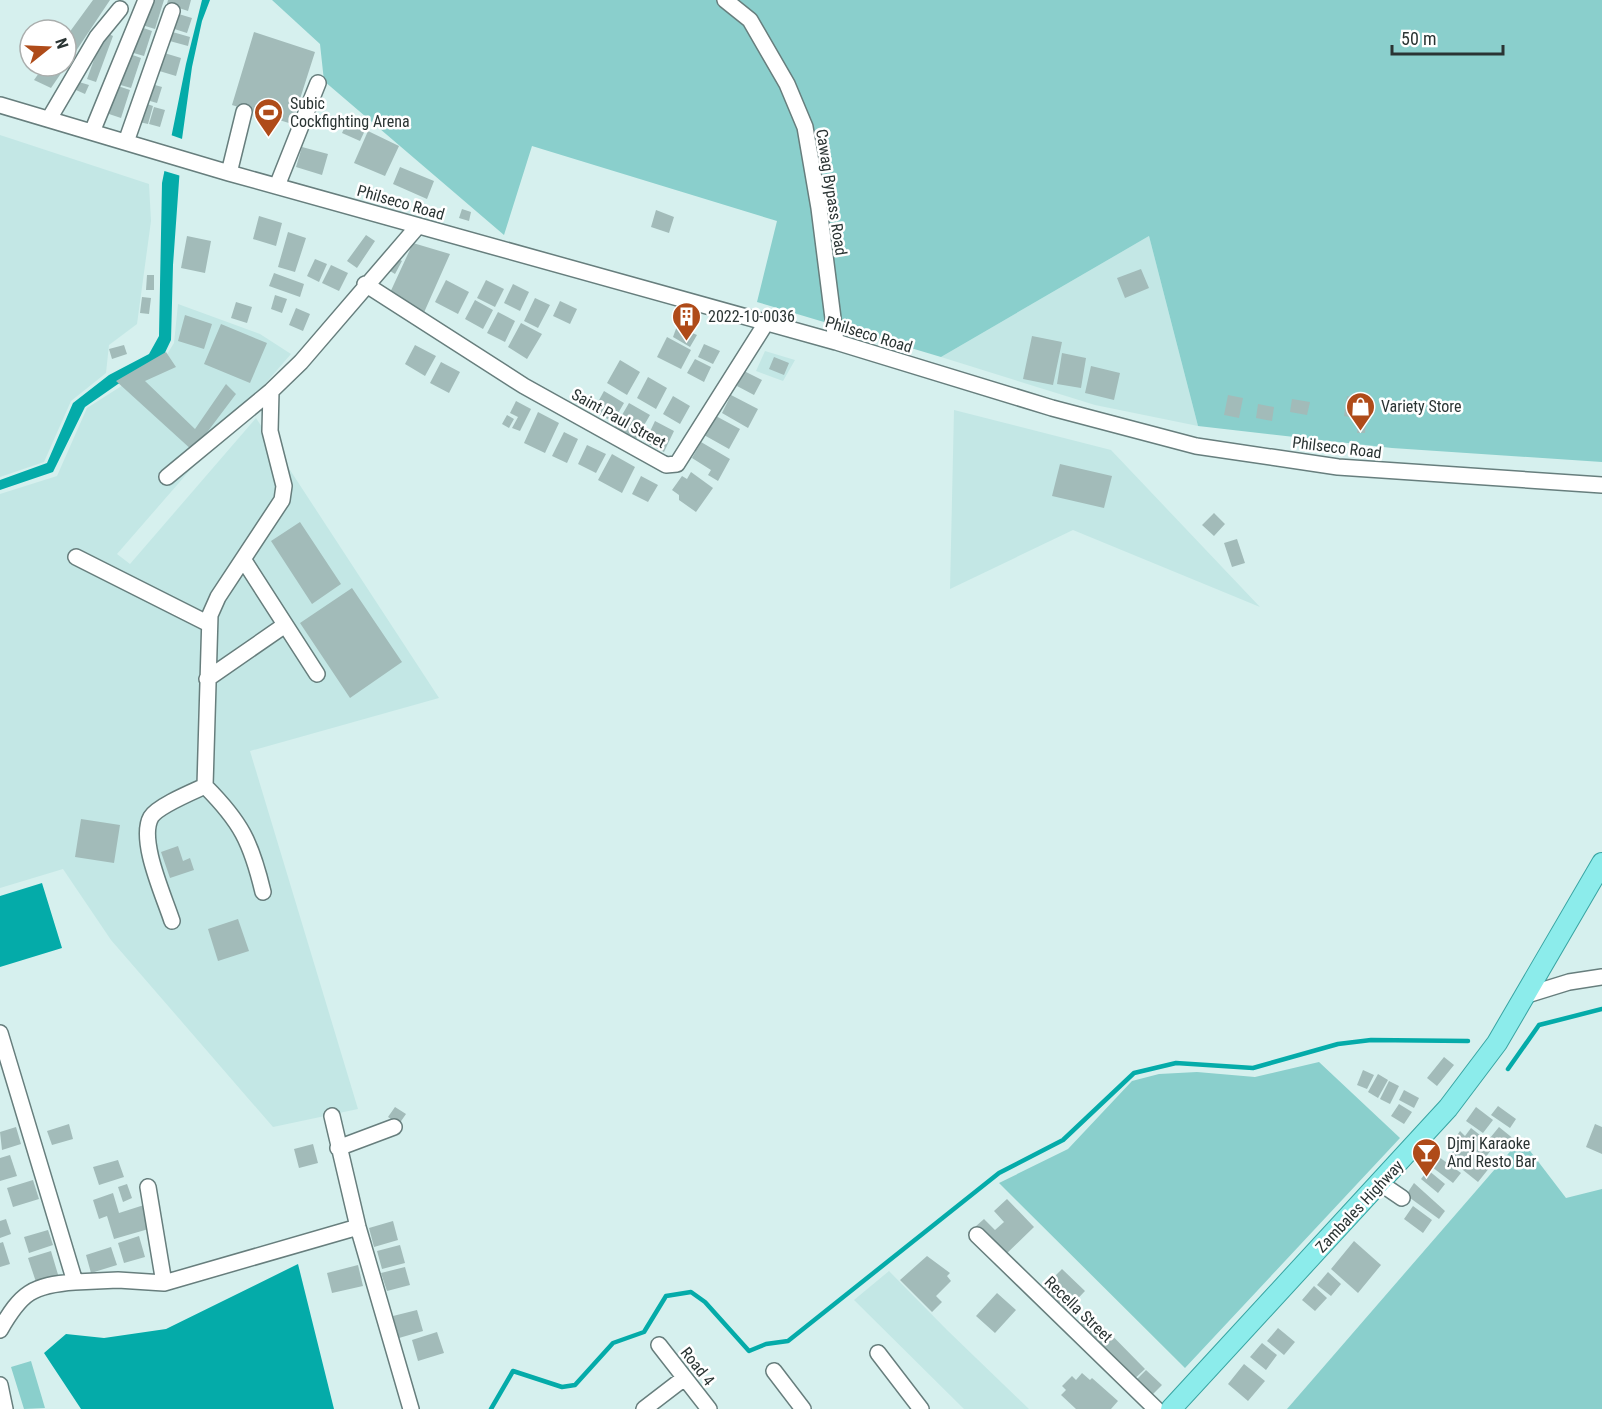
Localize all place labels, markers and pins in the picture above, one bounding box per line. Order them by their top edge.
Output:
place label: Subic Cockfighting Arena [290,94,410,131]
sports icon: Subic Cockfighting Arena [253,96,285,138]
building icon: 2022-10-0036 [671,300,703,342]
place label: 2022-10-0036 [708,307,795,326]
shop icon: Variety Store [1344,390,1376,432]
place label: Variety Store [1381,397,1462,416]
place label: Djmj Karaoke And Resto Bar [1447,1134,1537,1171]
bar icon: Djmj Karaoke And Resto Bar [1410,1136,1442,1178]

